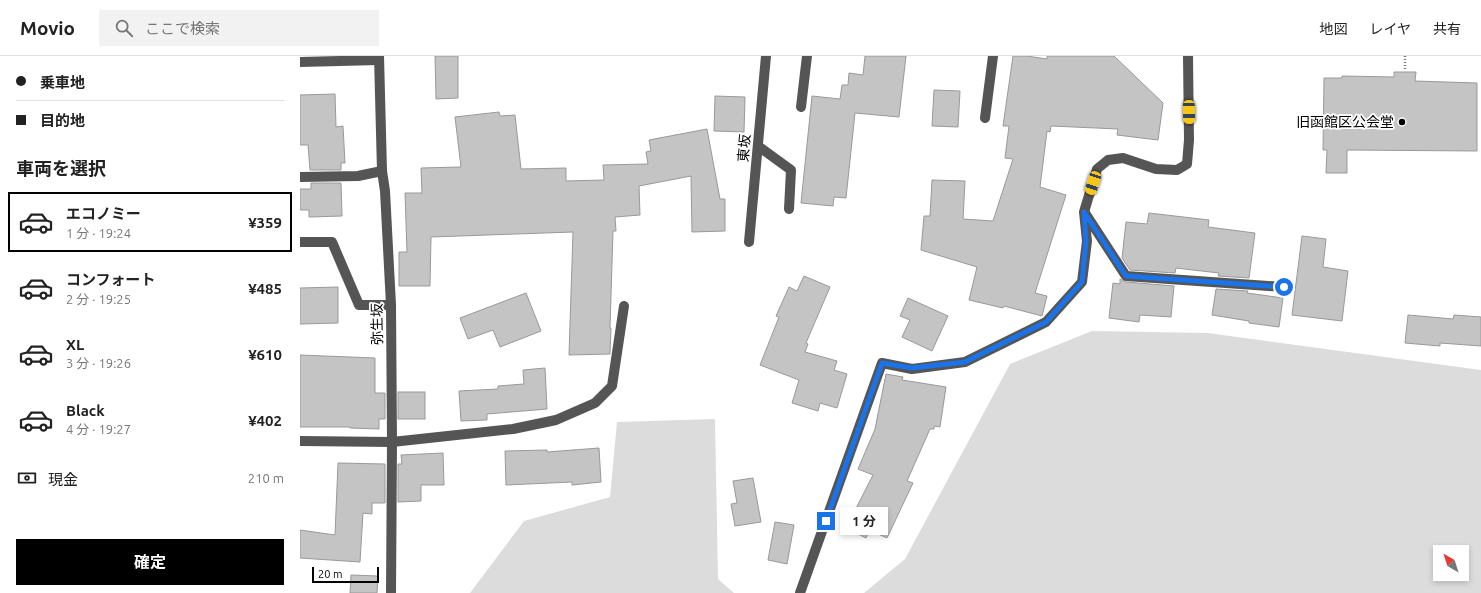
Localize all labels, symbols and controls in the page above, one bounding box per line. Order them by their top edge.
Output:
search box [99,10,379,46]
text: Movio [20,17,75,39]
icon: search [113,17,135,39]
text: ここで検索 [145,20,220,37]
text: 地図 [1319,21,1347,37]
text: レイヤ [1369,21,1411,37]
text: 共有 [1433,21,1461,37]
text: 乗車地 [40,74,85,91]
car [1183,100,1195,124]
text: 目的地 [40,112,85,129]
place label: 旧函館区公会堂 [1296,114,1394,130]
marker: 旧函館区公会堂 [1397,117,1407,127]
street label: 東坂 [735,133,753,163]
text: 車両を選択 [16,158,106,178]
car [1084,170,1102,196]
icon: car [18,204,54,240]
text: エコノミー [66,205,141,222]
text: ¥359 [248,214,282,231]
text: 1 分 · 19:24 [66,226,131,240]
icon: car [18,270,54,306]
text: コンフォート [66,271,156,288]
route start [1275,278,1293,296]
text: ¥485 [248,280,282,297]
text: 2 分 · 19:25 [66,292,131,306]
street label: 弥生坂 [369,303,385,345]
icon: car [18,336,54,372]
text: XL [66,336,84,353]
text: ¥610 [248,346,282,363]
text: 3 分 · 19:26 [66,356,131,370]
icon: car [18,402,54,438]
text: Black [66,402,105,419]
text: ¥402 [248,412,282,429]
text: 4 分 · 19:27 [66,422,131,436]
icon: cash [16,467,38,489]
text: 現金 [48,471,78,488]
text: 210 m [248,471,284,485]
callout: 1 分 [840,507,888,535]
route end [817,512,835,530]
text: 1 分 [852,514,876,528]
button: 確定 [16,539,284,585]
north arrow [1433,545,1469,581]
map controls [1433,545,1469,581]
scale bar [312,565,379,584]
text: 20 m [318,568,342,580]

